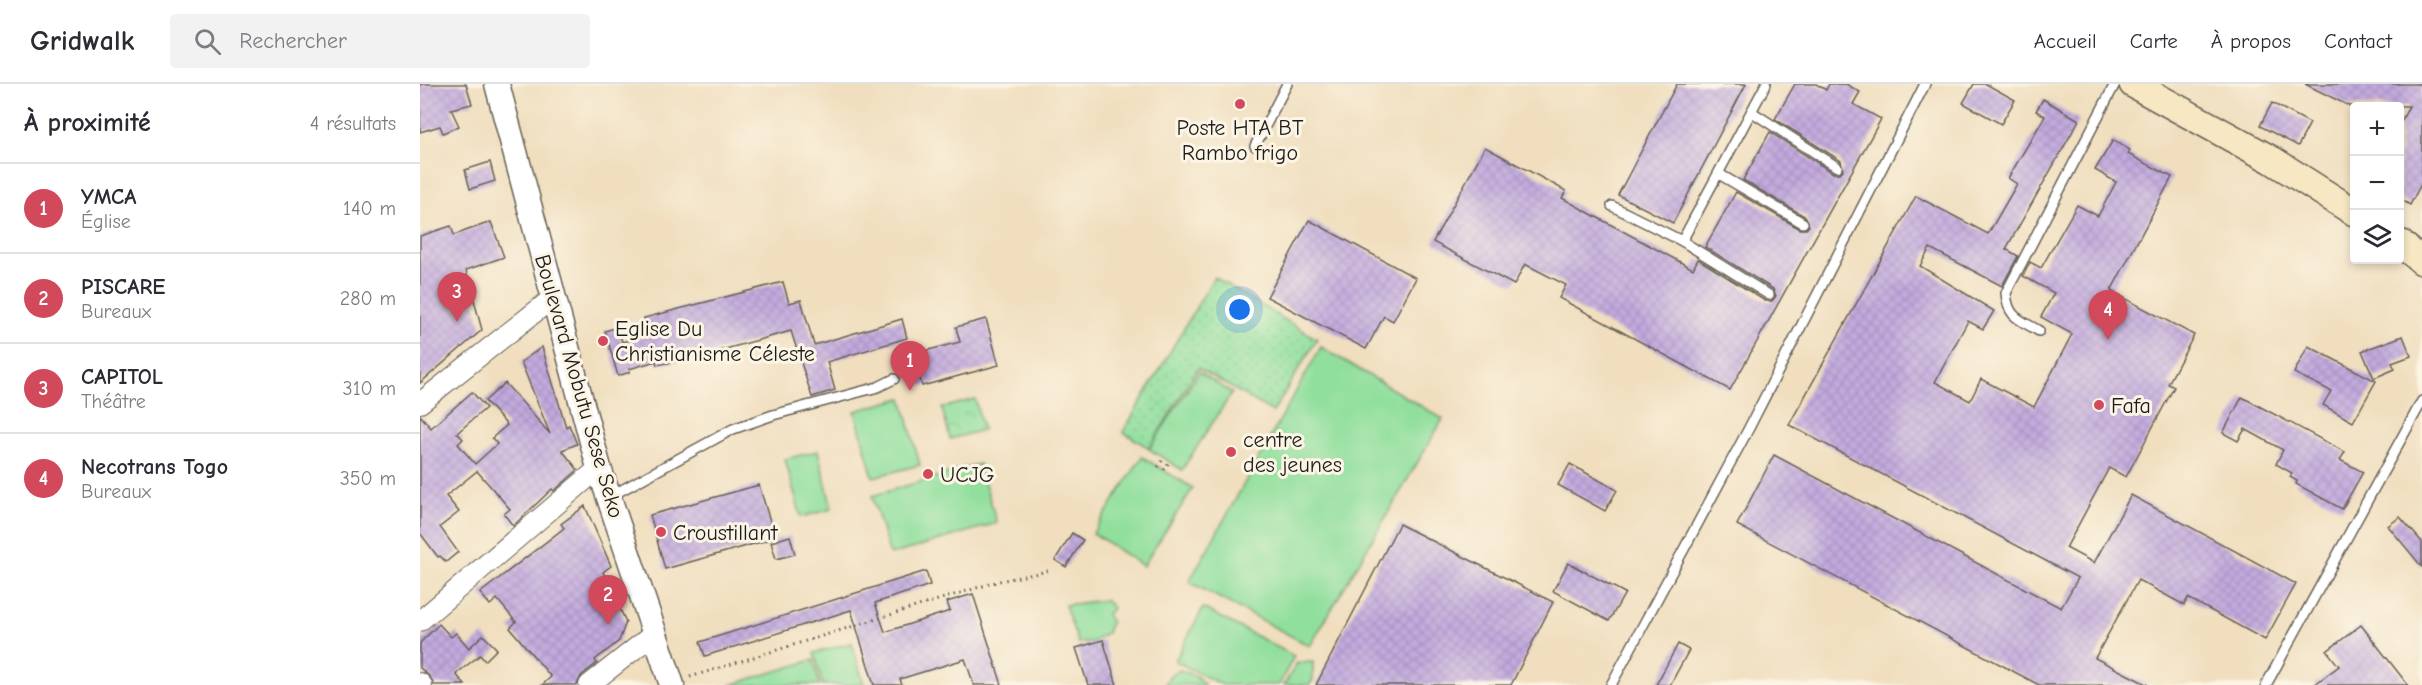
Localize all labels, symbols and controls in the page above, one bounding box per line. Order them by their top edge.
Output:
search box [170,14,590,68]
text: Gridwalk [30,25,134,57]
icon: search [191,25,224,58]
text: Rechercher [239,28,347,54]
text: Accueil [2034,29,2097,53]
text: Carte [2130,29,2178,53]
text: À propos [2211,29,2291,53]
text: Contact [2324,29,2392,53]
marker: Poste HTA BT Rambo frigo [1233,97,1247,111]
map controls [2350,102,2404,264]
button: + [2350,102,2404,156]
text: À proximité [24,108,151,138]
text: 4 résultats [310,112,396,135]
place label: Poste HTA BT Rambo frigo [1177,115,1304,166]
button: − [2350,156,2404,210]
text: YMCA [81,184,136,210]
text: 1 [40,197,47,220]
text: 140 m [343,197,396,220]
text: Église [81,210,131,233]
button: layers [2350,210,2404,264]
street label: Boulevard Mobutu Sese Seko [529,251,629,521]
pin: 3 [438,272,477,322]
text: PISCARE [81,274,165,300]
text: 2 [39,287,48,310]
text: 280 m [340,287,396,310]
pin: 4 [2088,290,2128,340]
your location [1225,295,1254,324]
text: Bureaux [81,300,151,323]
place label: Eglise Du Christianisme Céleste [615,316,815,367]
marker: Eglise Du Christianisme Céleste [596,334,610,348]
pin: 1 [890,342,930,391]
text: CAPITOL [81,364,163,390]
text: 3 [39,377,48,400]
text: 310 m [343,377,396,400]
text: Théâtre [81,390,146,413]
place label: Fafa [2111,393,2151,419]
marker: Fafa [2092,398,2106,412]
place label: centre des jeunes [1243,427,1342,478]
marker: centre des jeunes [1224,445,1238,459]
text: Necotrans Togo [81,454,228,480]
place label: UCJG [940,462,995,488]
text: 4 [39,467,48,490]
text: 350 m [340,467,396,490]
marker: UCJG [921,467,935,481]
text: Bureaux [81,480,151,503]
place label: Croustillant [673,520,778,546]
marker: Croustillant [654,525,668,539]
pin: 2 [588,576,627,625]

